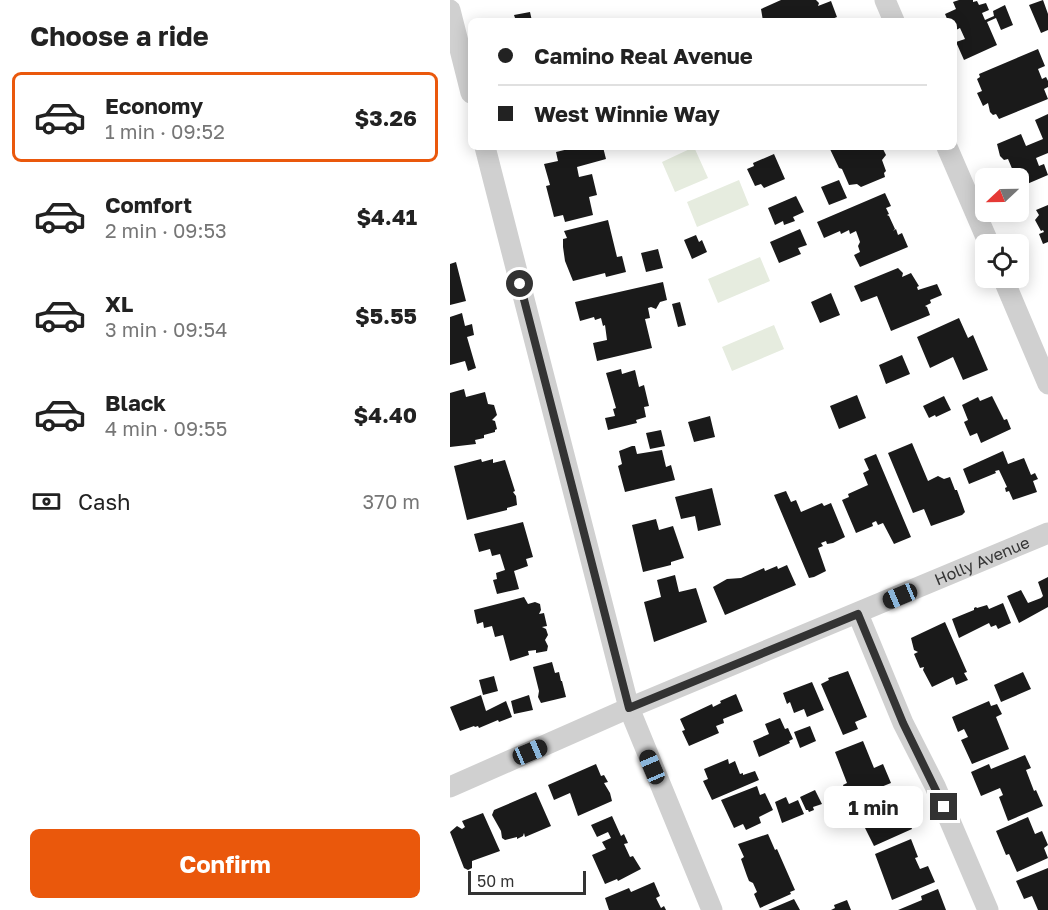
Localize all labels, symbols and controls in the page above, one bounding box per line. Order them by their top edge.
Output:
text: Choose a ride [30,20,209,52]
text: Camino Real Avenue [534,42,753,69]
icon: car [33,90,87,144]
text: Economy [105,92,203,119]
text: West Winnie Way [534,100,720,127]
text: $3.26 [354,104,417,131]
text: 1 min · 09:52 [105,119,225,143]
north arrow [975,168,1029,222]
map controls [975,168,1029,288]
icon: car [33,189,87,243]
text: Comfort [105,191,192,218]
text: $4.41 [356,203,417,230]
text: 2 min · 09:53 [105,218,227,242]
button: locate [975,234,1029,288]
route start [506,270,533,297]
icon: car [33,288,87,342]
text: XL [105,290,133,317]
text: $5.55 [355,302,417,329]
text: 3 min · 09:54 [105,317,227,341]
icon: car [33,387,87,441]
text: Black [105,389,166,416]
text: $4.40 [353,401,417,428]
text: 4 min · 09:55 [105,416,227,440]
icon: cash [30,485,63,518]
text: Cash [78,488,131,515]
text: 370 m [363,489,420,513]
street label: Holly Avenue [931,532,1032,589]
car [880,581,920,611]
car [510,737,550,767]
car [637,747,667,787]
callout: 1 min [824,786,923,828]
route end [930,793,957,820]
text: 1 min [848,795,899,819]
button: Confirm [30,829,420,898]
scale bar [468,868,586,896]
text: 50 m [477,871,514,891]

